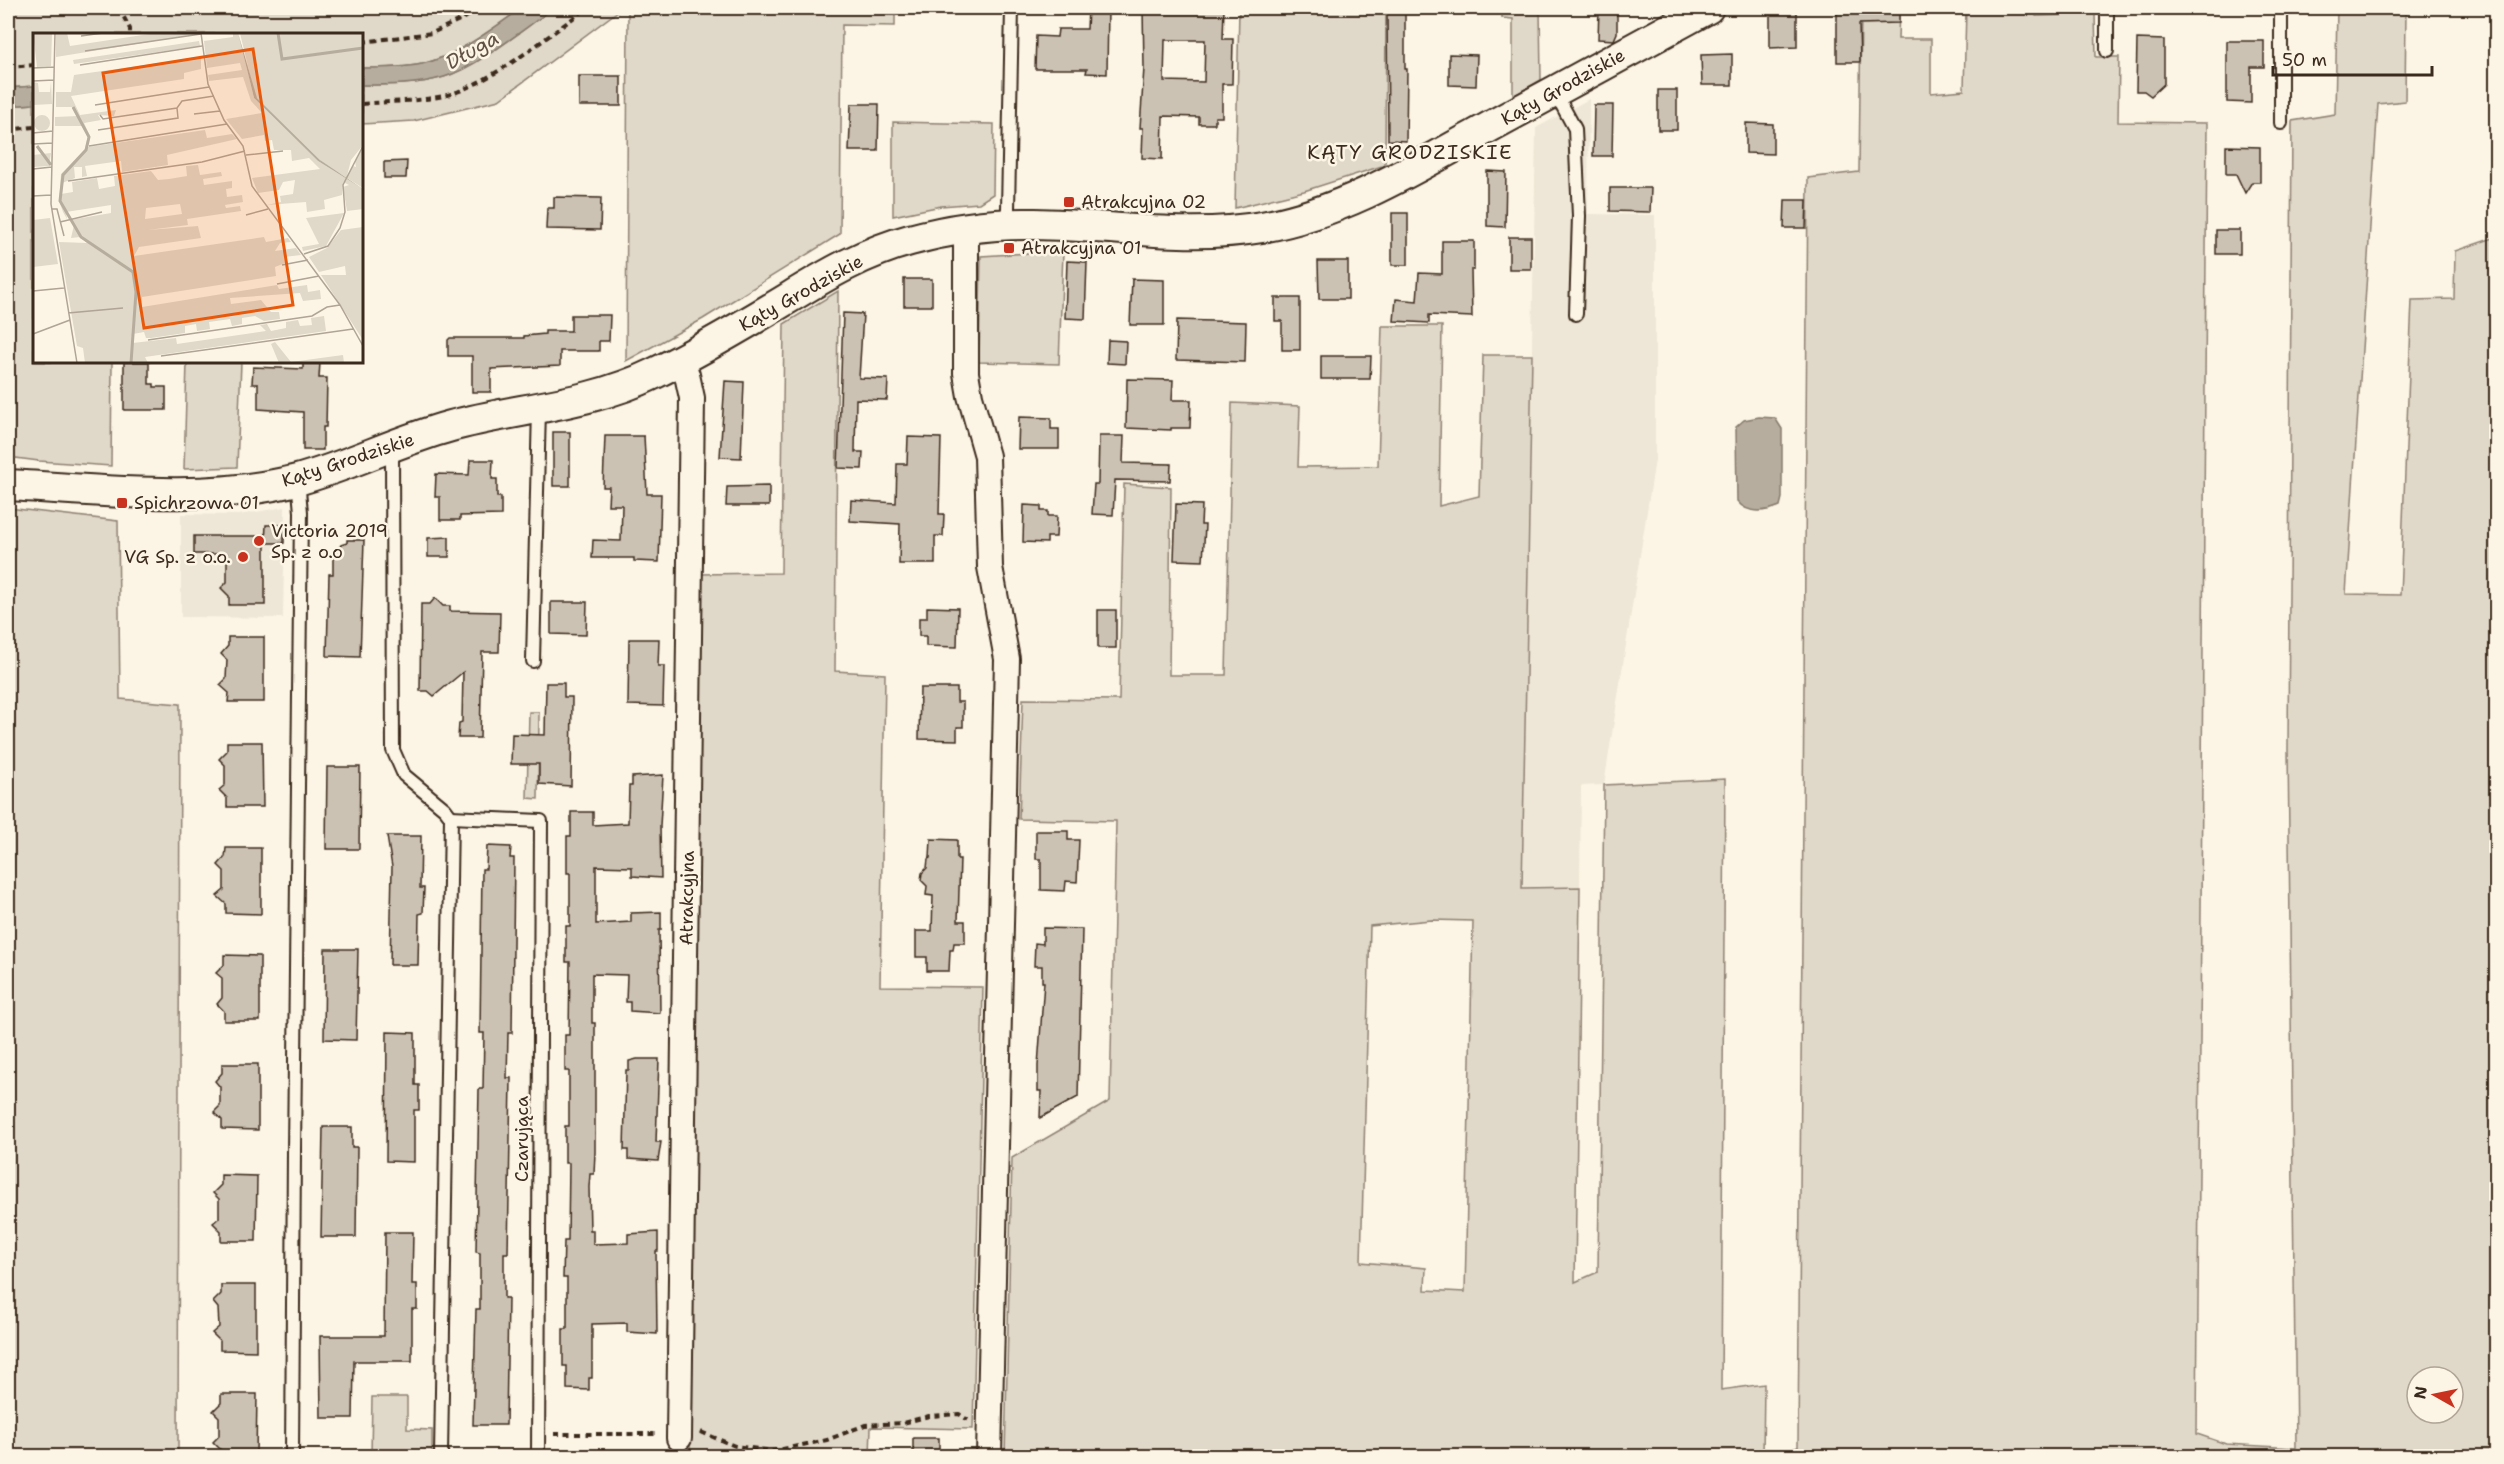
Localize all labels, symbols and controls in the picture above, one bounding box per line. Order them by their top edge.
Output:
water label: Długa [441,25,503,75]
inset map [33,33,363,363]
scale bar [2273,39,2432,77]
street label: Kąty Grodziskie [1497,43,1629,131]
text: 50 m [2282,48,2327,72]
district label: KĄTY GRODZISKIE [1307,139,1513,165]
place label: Atrakcyjna 02 [1081,190,1206,214]
marker: Atrakcyjna 02 [1062,195,1076,209]
place label: Atrakcyjna 01 [1021,236,1142,260]
marker: Atrakcyjna 01 [1002,241,1016,255]
street label: Kąty Grodziskie [735,249,867,337]
street label: Kąty Grodziskie [279,427,417,493]
place label: Spichrzowa 01 [134,491,259,515]
marker: Spichrzowa 01 [115,496,129,510]
place label: Victoria 2019 Sp. z o.o [271,519,388,564]
marker: Victoria 2019 Sp. z o.o [252,534,266,548]
place label: VG Sp. z o.o. [124,545,231,569]
marker: VG Sp. z o.o. [236,550,250,564]
street label: Atrakcyjna [674,850,700,946]
street label: Czarująca [510,1096,534,1182]
north arrow [2405,1365,2465,1425]
text: N [2409,1385,2432,1401]

